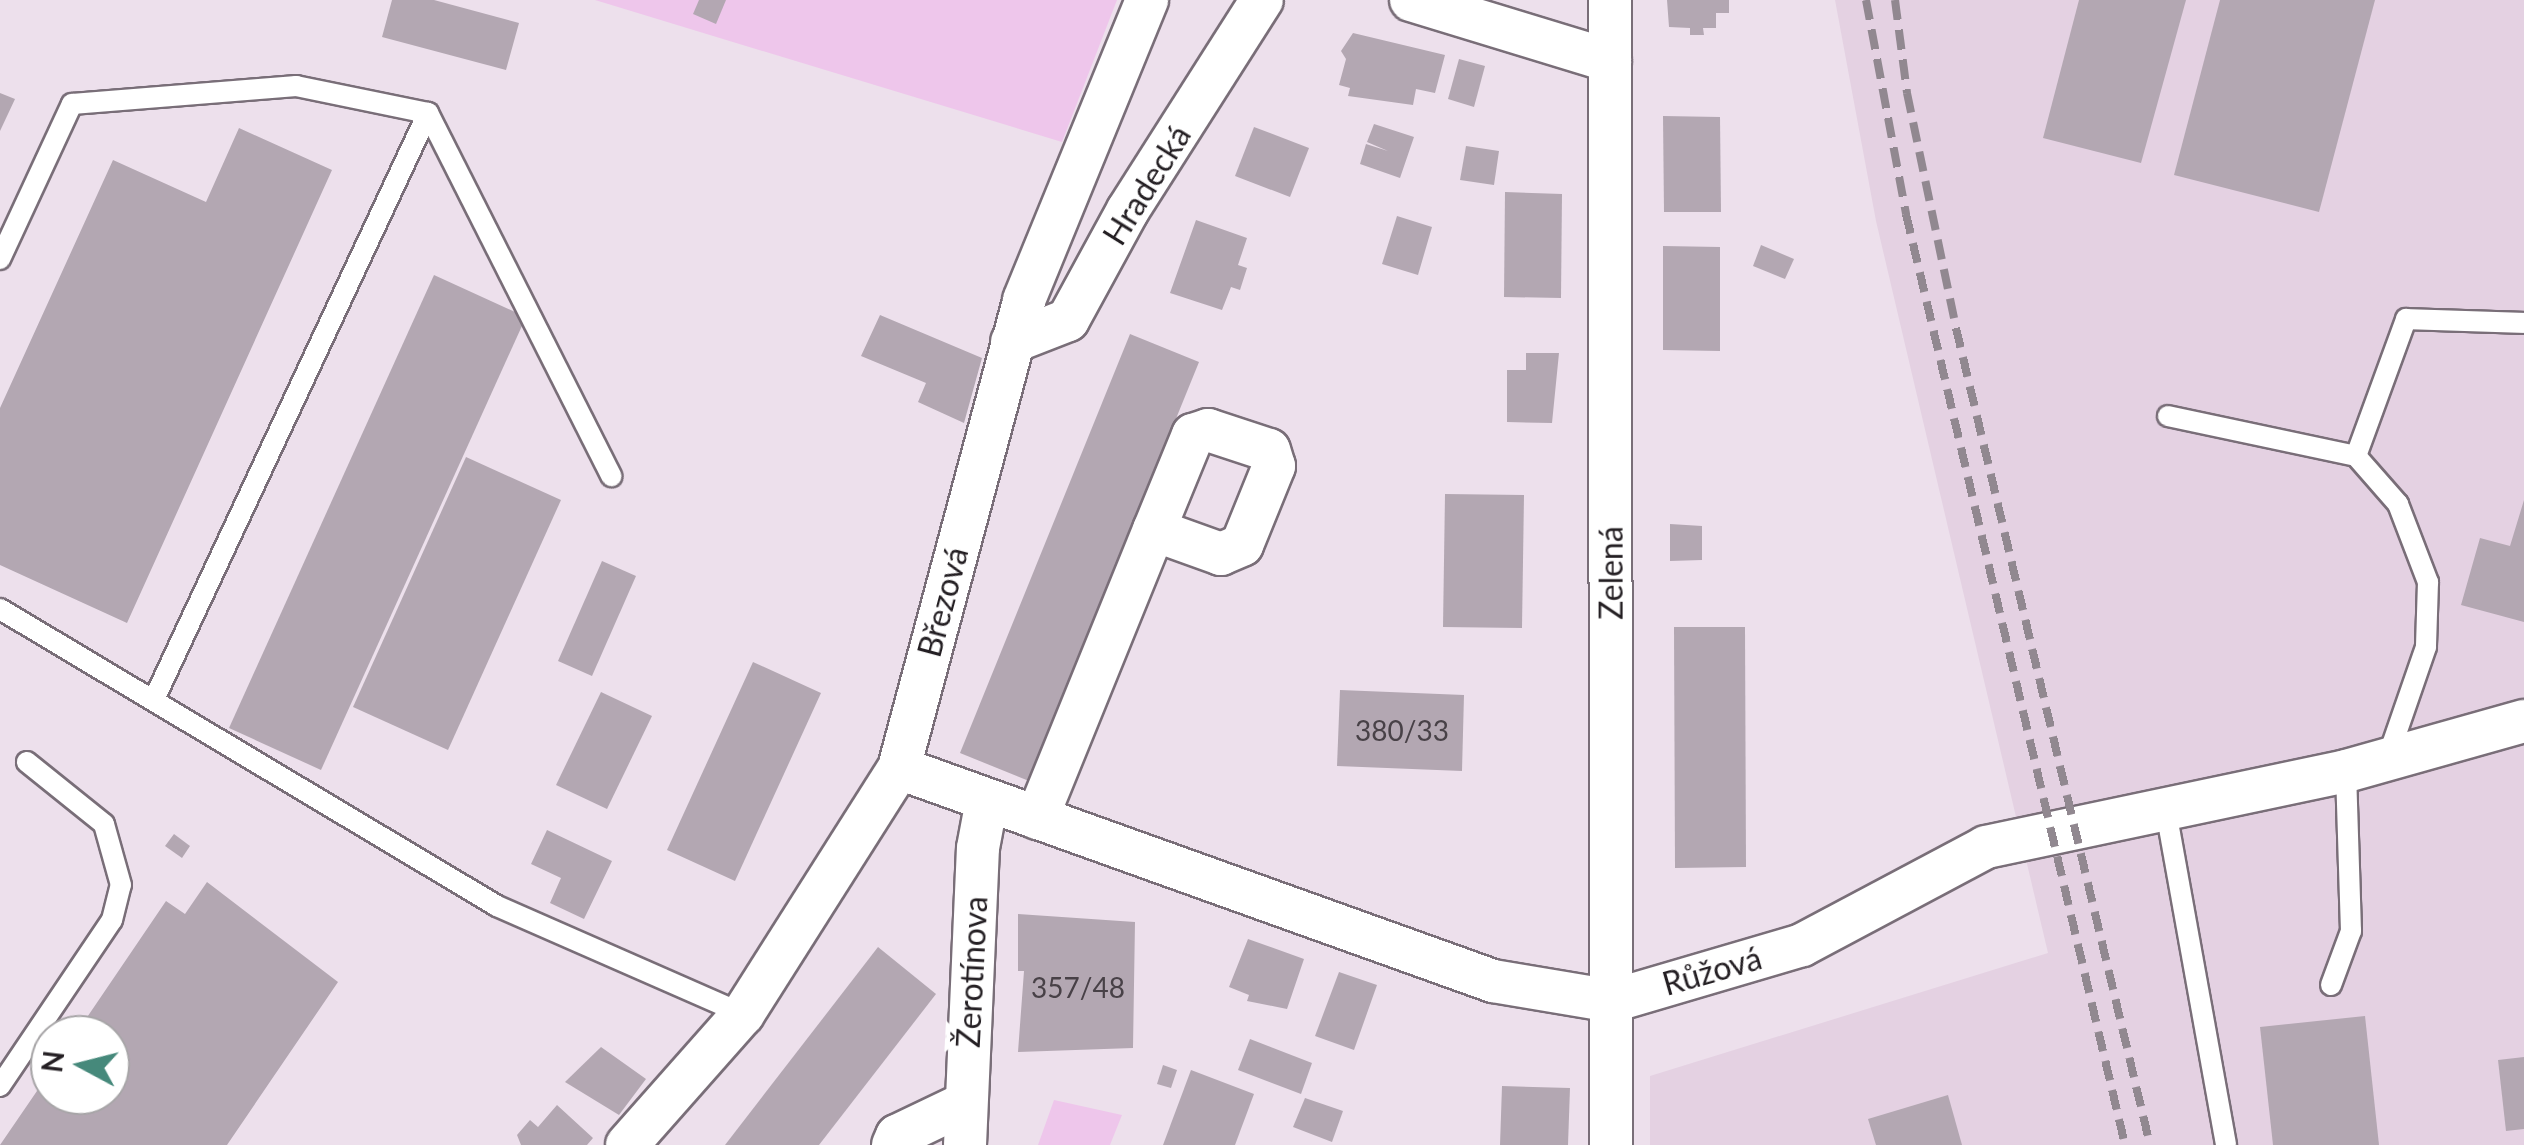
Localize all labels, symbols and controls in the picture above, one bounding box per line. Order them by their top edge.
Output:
street label: Hradecká [1095,118,1199,252]
street label: Zelená [1592,526,1630,620]
street label: Březová [910,543,976,661]
house number: 380/33 [1355,713,1449,747]
street label: Žerotínova [949,895,995,1049]
street label: Růžová [1658,939,1766,1003]
house number: 357/48 [1031,970,1125,1004]
north arrow [30,1015,130,1115]
text: N [34,1049,70,1074]

